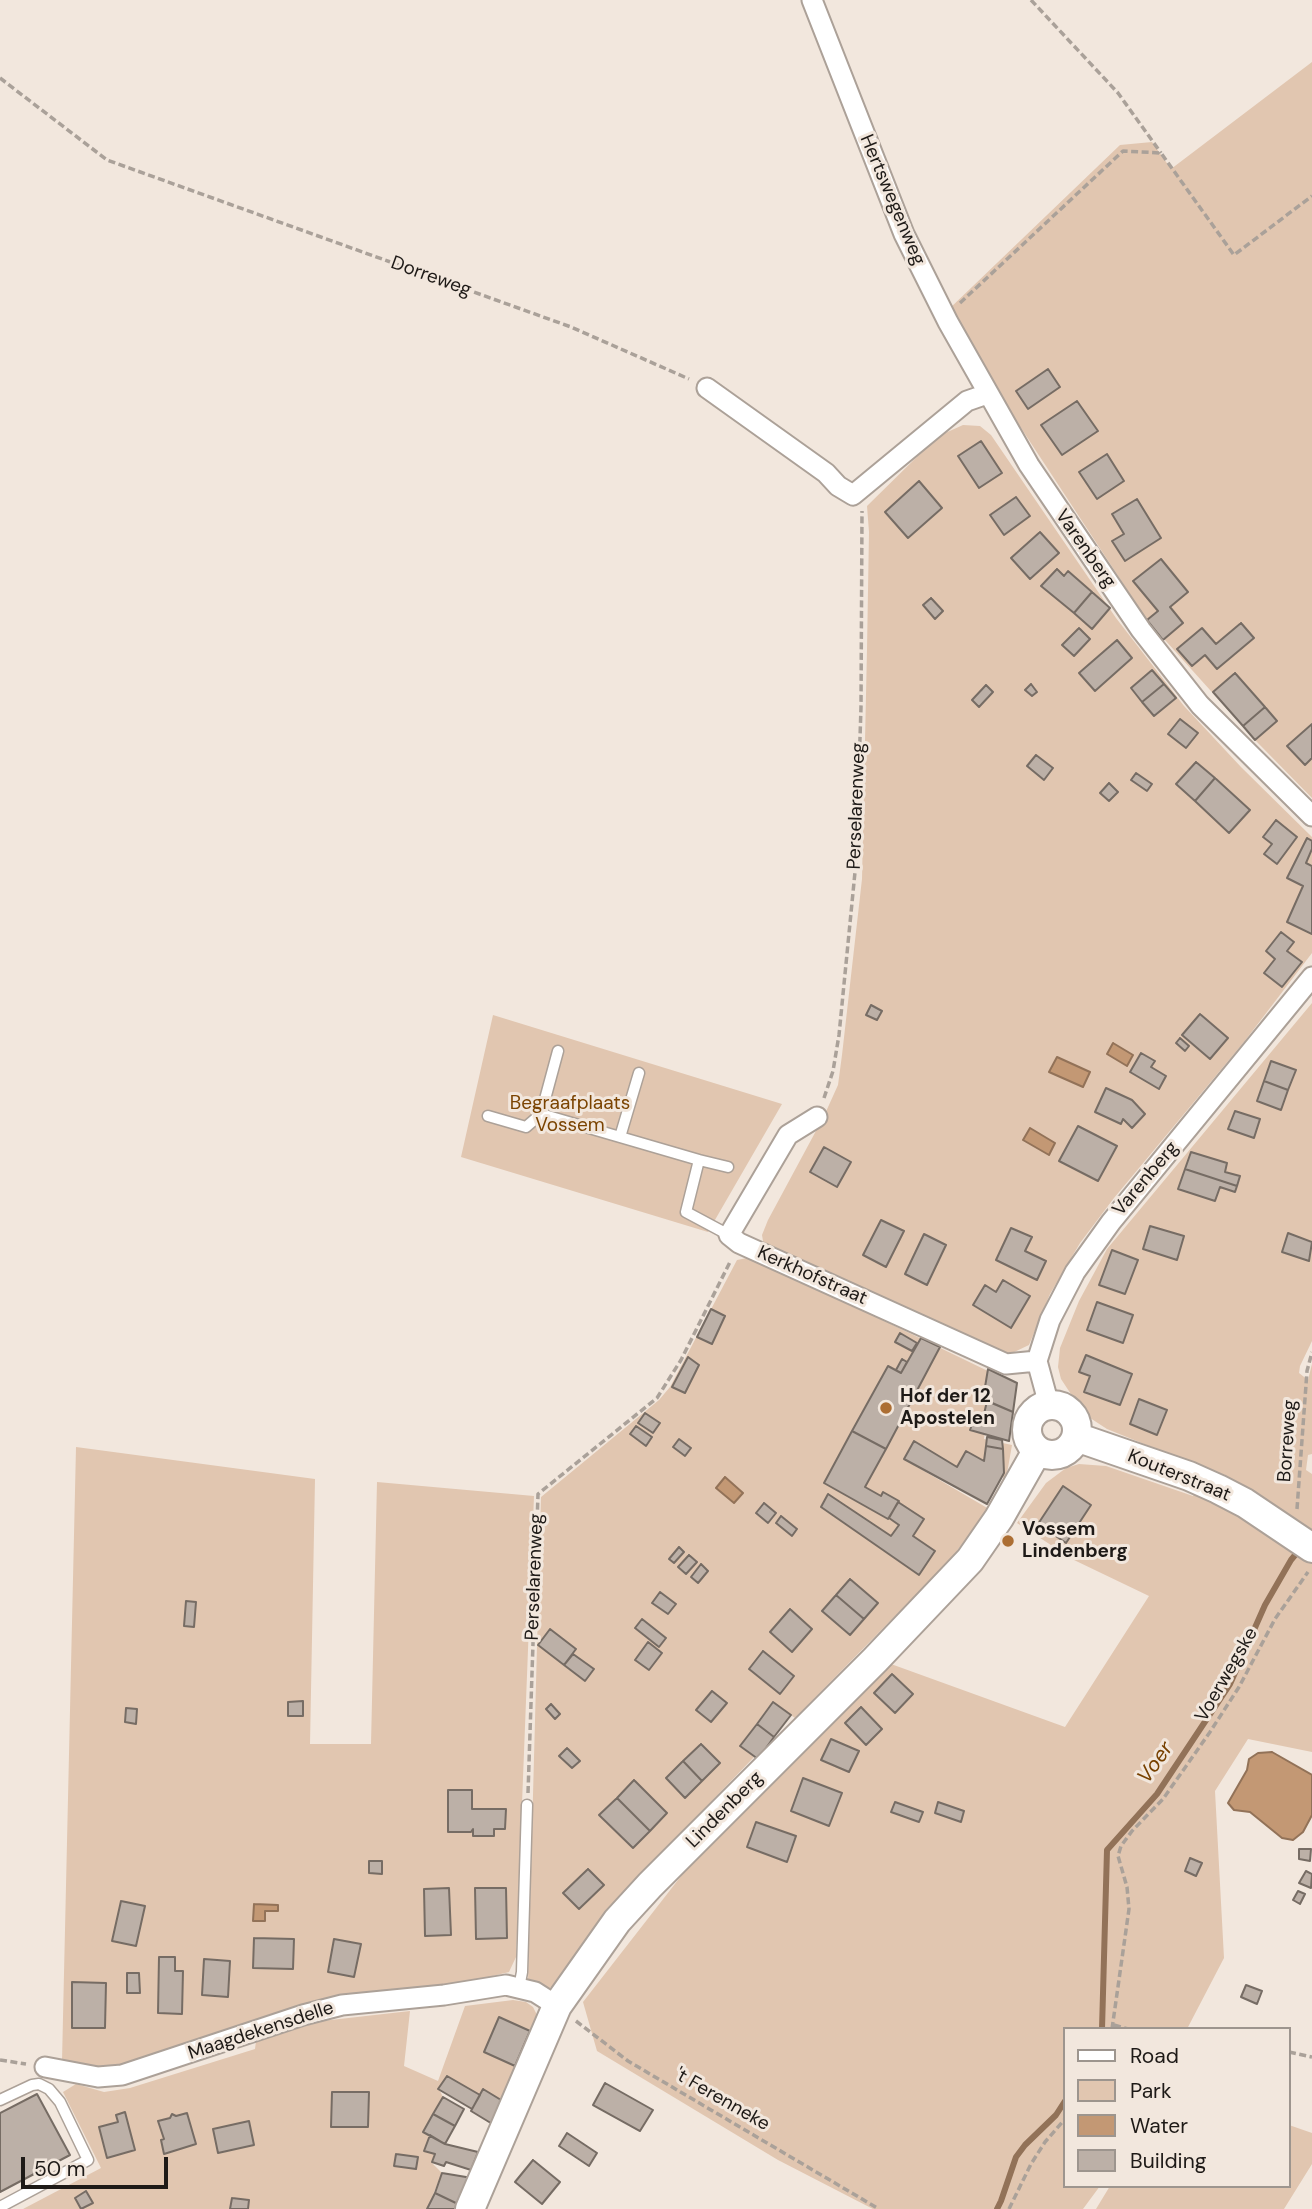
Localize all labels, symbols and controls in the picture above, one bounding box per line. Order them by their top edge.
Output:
street label: Hertswegenweg [854,131,930,269]
street label: Dorreweg [388,252,474,302]
street label: Varenberg [1050,505,1120,593]
street label: Perselarenweg [843,742,871,870]
park label: Begraafplaats Vossem [510,1093,630,1137]
street label: Varenberg [1108,1137,1184,1221]
street label: Kerkhofstraat [754,1242,870,1310]
place label: Hof der 12 Apostelen [900,1386,995,1430]
street label: Borreweg [1274,1399,1302,1483]
marker: Hof der 12 Apostelen [878,1400,894,1416]
street label: Kouterstraat [1124,1445,1234,1507]
street label: Perselarenweg [521,1513,549,1641]
place label: Vossem Lindenberg [1022,1519,1128,1563]
marker: Vossem Lindenberg [1000,1533,1016,1549]
street label: Voerwegske [1191,1624,1263,1726]
water label: Voer [1133,1737,1179,1789]
street label: Lindenberg [682,1767,768,1853]
street label: Maagdekensdelle [185,1997,337,2065]
legend [1064,2027,1291,2188]
text: Road [1130,2042,1179,2070]
street label: 't Ferenneke [670,2064,774,2136]
text: Park [1130,2077,1171,2105]
text: Water [1130,2112,1188,2140]
scale bar [24,2142,172,2186]
text: Building [1130,2147,1206,2175]
text: 50 m [34,2155,85,2183]

